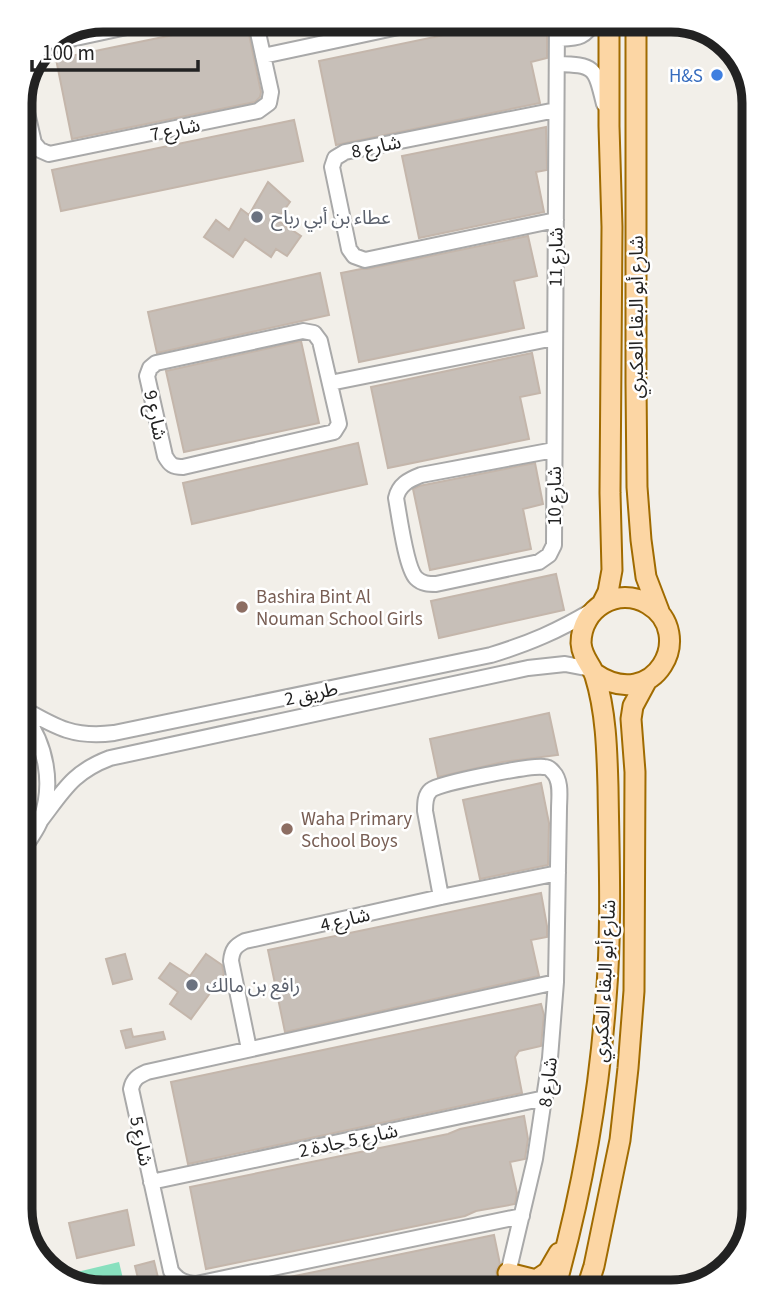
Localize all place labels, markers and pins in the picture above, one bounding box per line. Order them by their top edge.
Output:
place label: H&S [669,63,703,90]
marker: H&S [709,67,725,83]
place label: عطاء بن أبي رباح [271,205,391,232]
marker: عطاء بن أبي رباح [249,209,265,225]
place label: Bashira Bint Al Nouman School Girls [256,584,423,633]
marker: Bashira Bint Al Nouman School Girls [234,599,250,615]
place label: Waha Primary School Boys [301,806,412,855]
marker: Waha Primary School Boys [279,821,295,837]
place label: رافع بن مالك [206,973,300,1000]
marker: رافع بن مالك [184,977,200,993]

